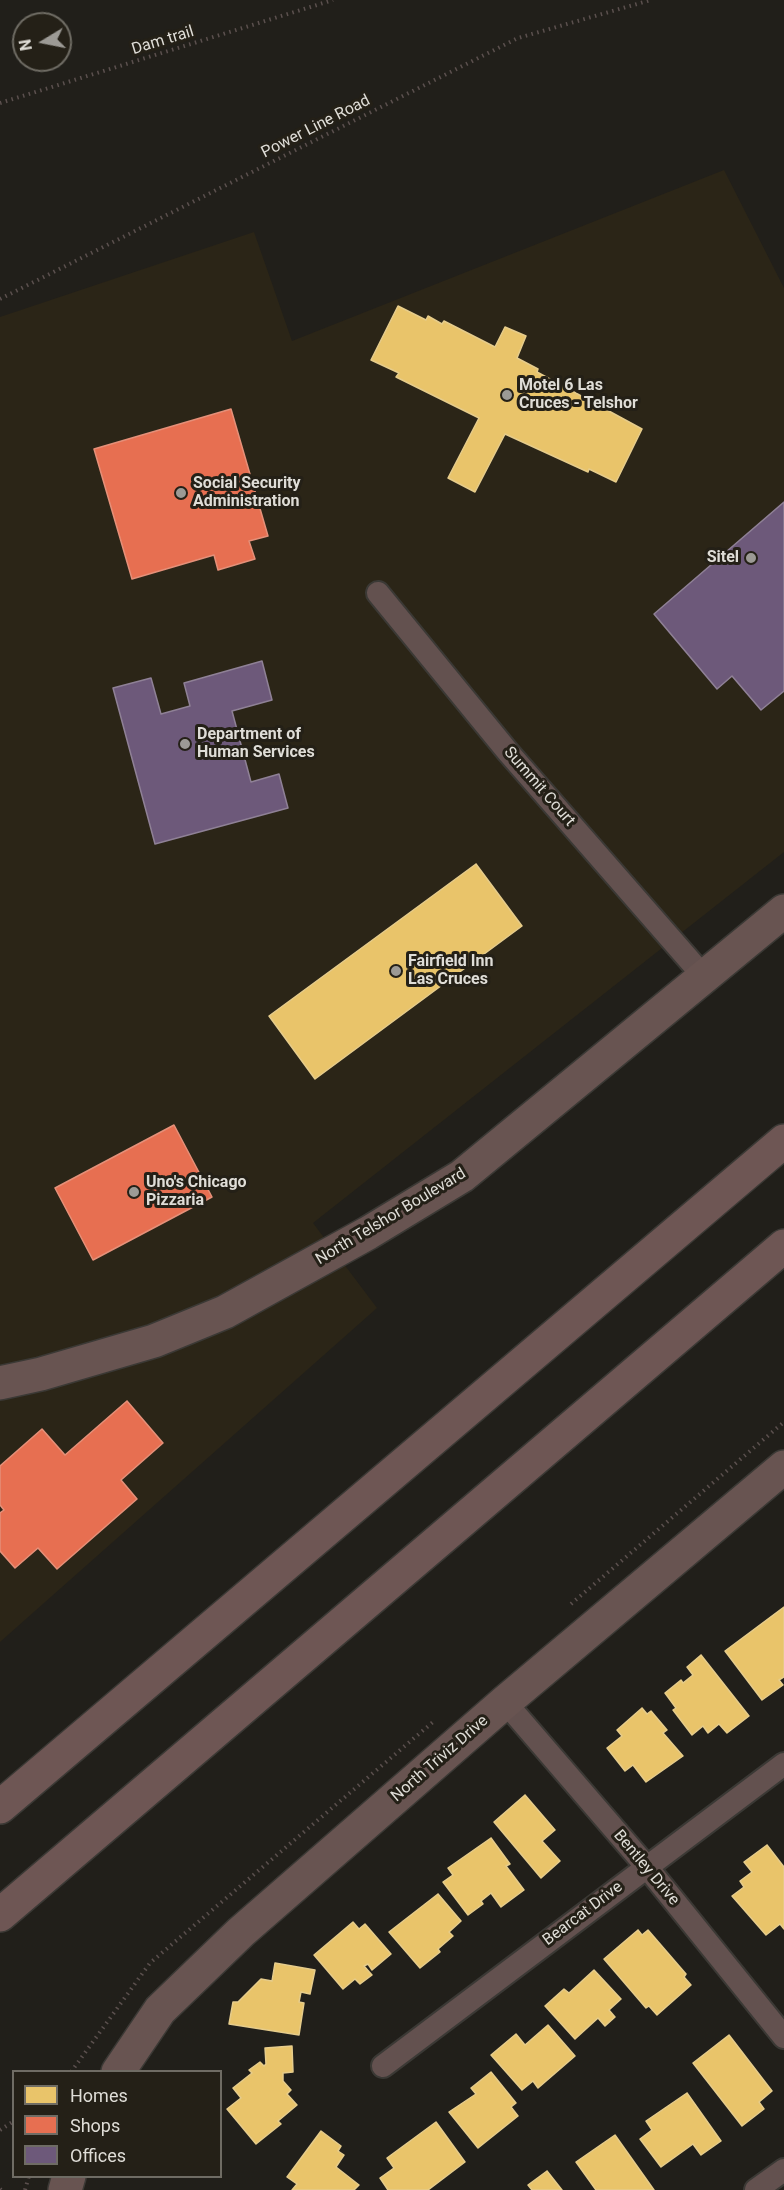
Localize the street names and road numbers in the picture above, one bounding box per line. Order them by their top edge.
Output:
street label: Dam trail [130,22,196,60]
street label: Power Line Road [258,91,374,163]
street label: Summit Court [499,743,579,831]
street label: North Telshor Boulevard [312,1164,470,1270]
street label: North Triviz Drive [388,1712,492,1806]
street label: Bentley Drive [609,1826,683,1910]
street label: Bearcat Drive [539,1878,627,1950]

